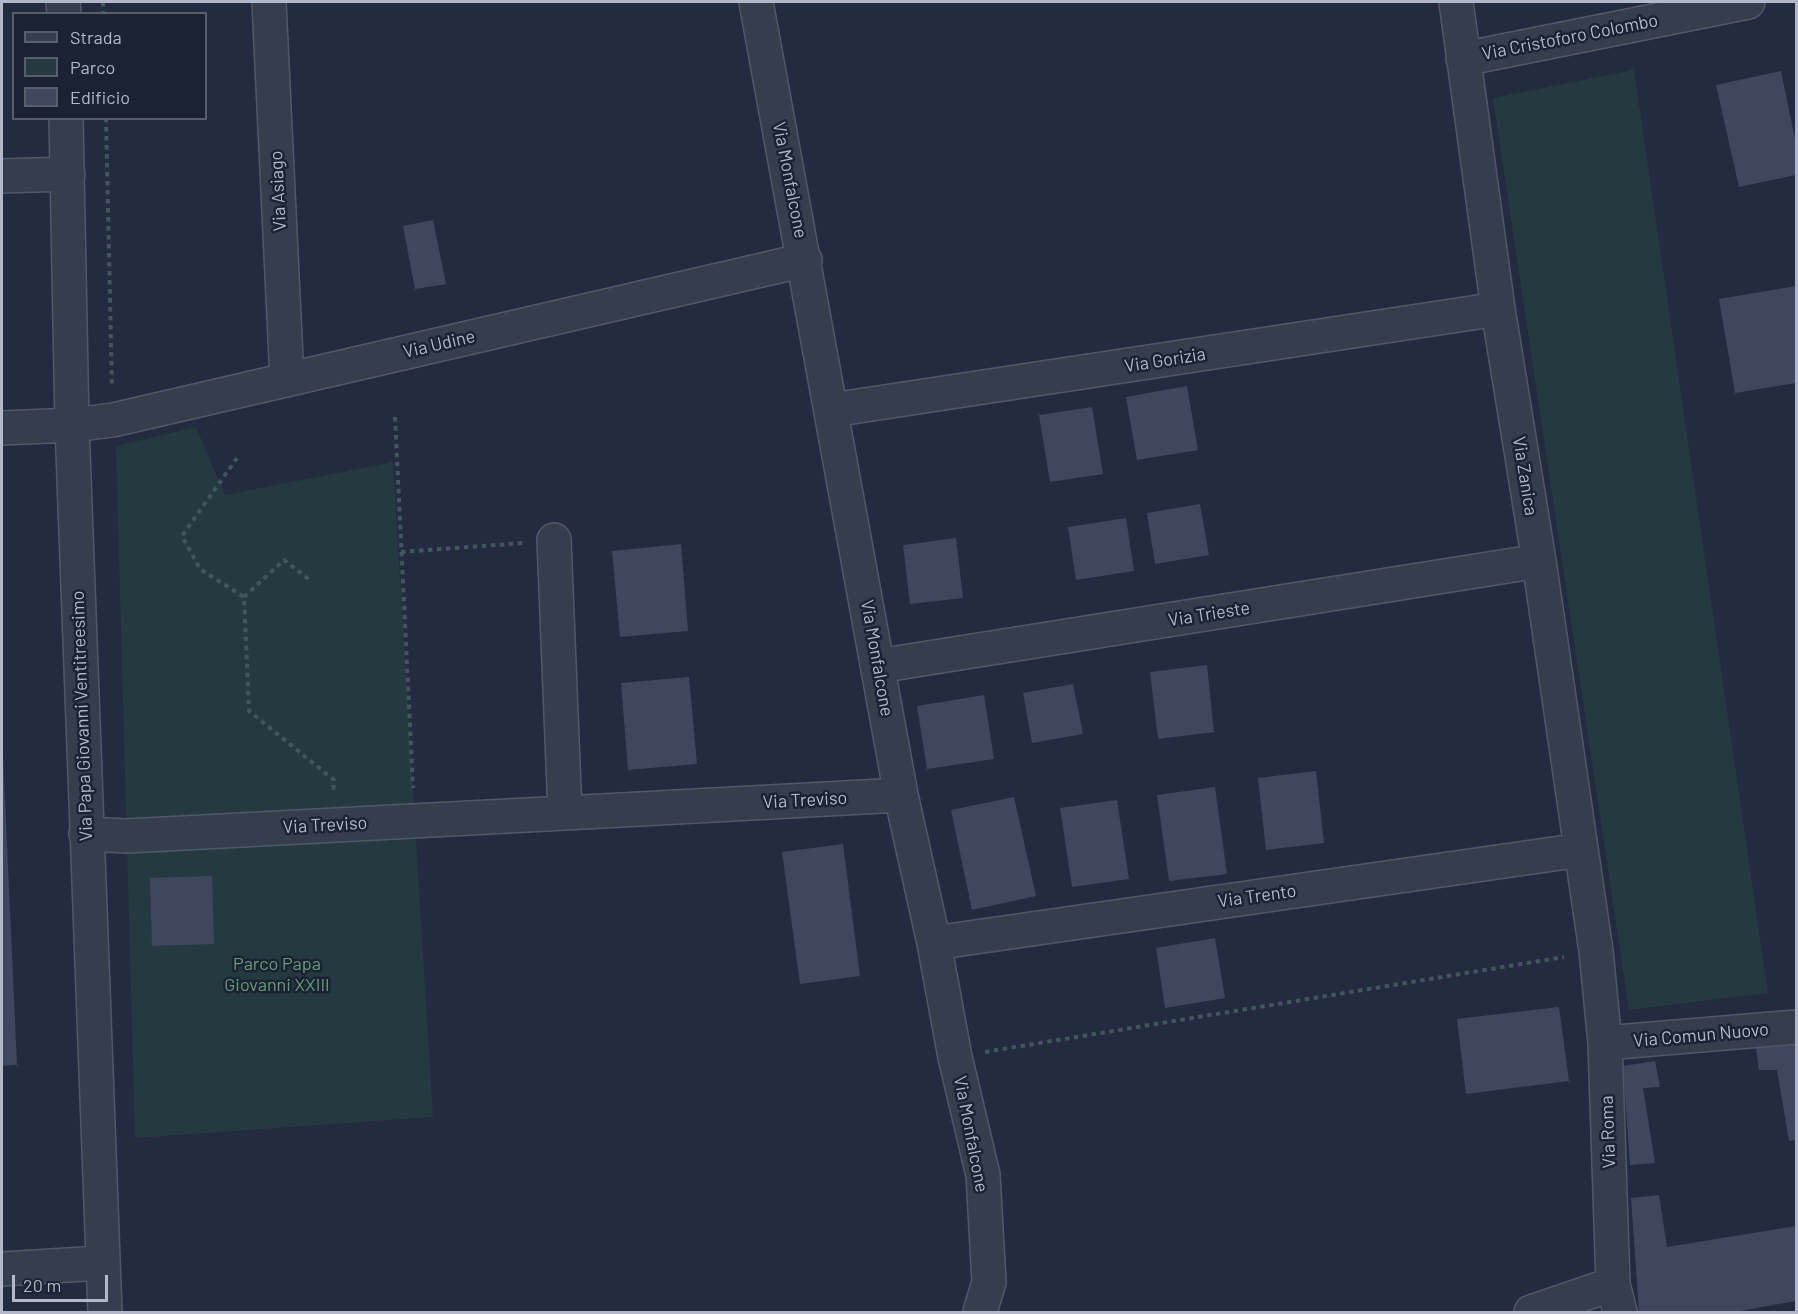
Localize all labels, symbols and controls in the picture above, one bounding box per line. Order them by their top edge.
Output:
street label: Via Cristoforo Colombo [1480,9,1660,65]
legend [12,12,207,120]
text: Strada [70,26,122,48]
text: Parco [70,56,115,78]
text: Edificio [70,86,130,108]
street label: Via Monfalcone [768,120,812,240]
street label: Via Asiago [265,150,291,232]
street label: Via Udine [401,325,477,363]
street label: Via Gorizia [1123,343,1207,377]
street label: Via Zanica [1508,435,1542,517]
street label: Via Papa Giovanni Ventitreesimo [67,590,97,842]
street label: Via Trieste [1167,597,1251,631]
street label: Via Monfalcone [856,598,898,718]
street label: Via Treviso [762,787,848,813]
street label: Via Treviso [282,812,368,838]
street label: Via Trento [1216,880,1298,912]
park label: Parco Papa Giovanni XXIII [224,953,330,996]
street label: Via Comun Nuovo [1632,1018,1770,1052]
street label: Via Monfalcone [949,1074,993,1194]
street label: Via Roma [1596,1095,1620,1169]
scale bar [15,1263,111,1301]
text: 20 m [23,1274,61,1296]

